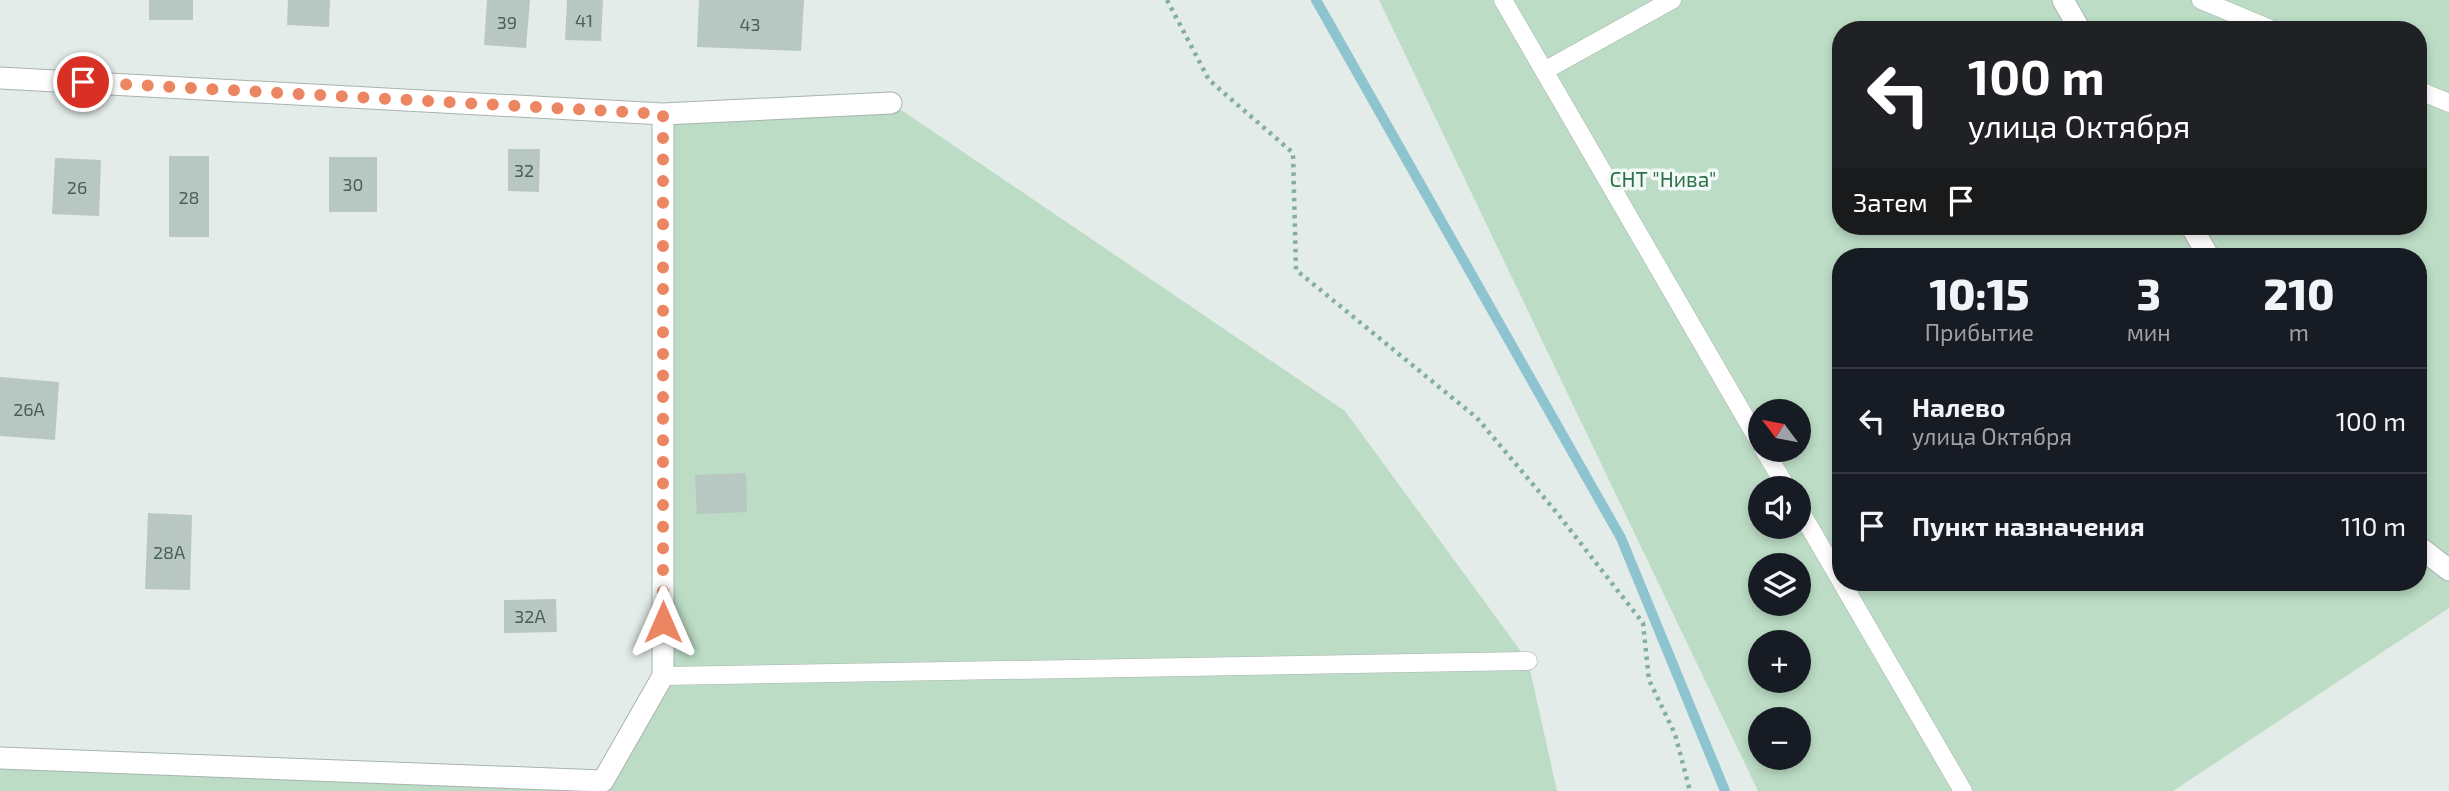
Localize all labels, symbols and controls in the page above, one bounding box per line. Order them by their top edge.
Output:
house number: 41 [575,9,593,31]
house number: 39 [497,11,517,33]
house number: 43 [739,13,761,35]
text: 100 m [1968,46,2105,105]
icon: left [1853,49,1944,140]
pin [53,52,113,112]
icon: arrive [64,63,102,101]
text: улица Октября [1968,106,2191,144]
house number: 32 [514,159,534,181]
park label: СНТ "Нива" [1610,166,1716,191]
house number: 30 [343,173,363,195]
house number: 26 [67,176,87,198]
icon: arrive [1942,182,1980,220]
house number: 28 [178,186,200,208]
text: Затем [1853,186,1928,217]
text: 10:15 [1929,268,2029,318]
text: 3 [2137,268,2161,318]
text: 210 [2263,268,2334,318]
text: Прибытие [1925,318,2034,346]
text: мин [2127,318,2171,346]
text: m [2289,318,2309,346]
text: Налево [1912,391,2005,422]
house number: 26А [13,398,46,420]
north arrow [1748,399,1811,462]
map controls [1748,399,1811,770]
icon: left [1853,402,1891,440]
text: 100 m [2336,405,2406,436]
text: улица Октября [1912,422,2072,450]
button: sound [1748,476,1811,539]
icon: arrive [1853,507,1891,545]
text: Пункт назначения [1912,510,2145,541]
text: 110 m [2341,510,2406,541]
house number: 28А [153,541,186,563]
button: layers [1748,553,1811,616]
position arrow [626,585,700,659]
house number: 32А [514,605,546,627]
button: + [1748,630,1811,693]
button: − [1748,707,1811,770]

